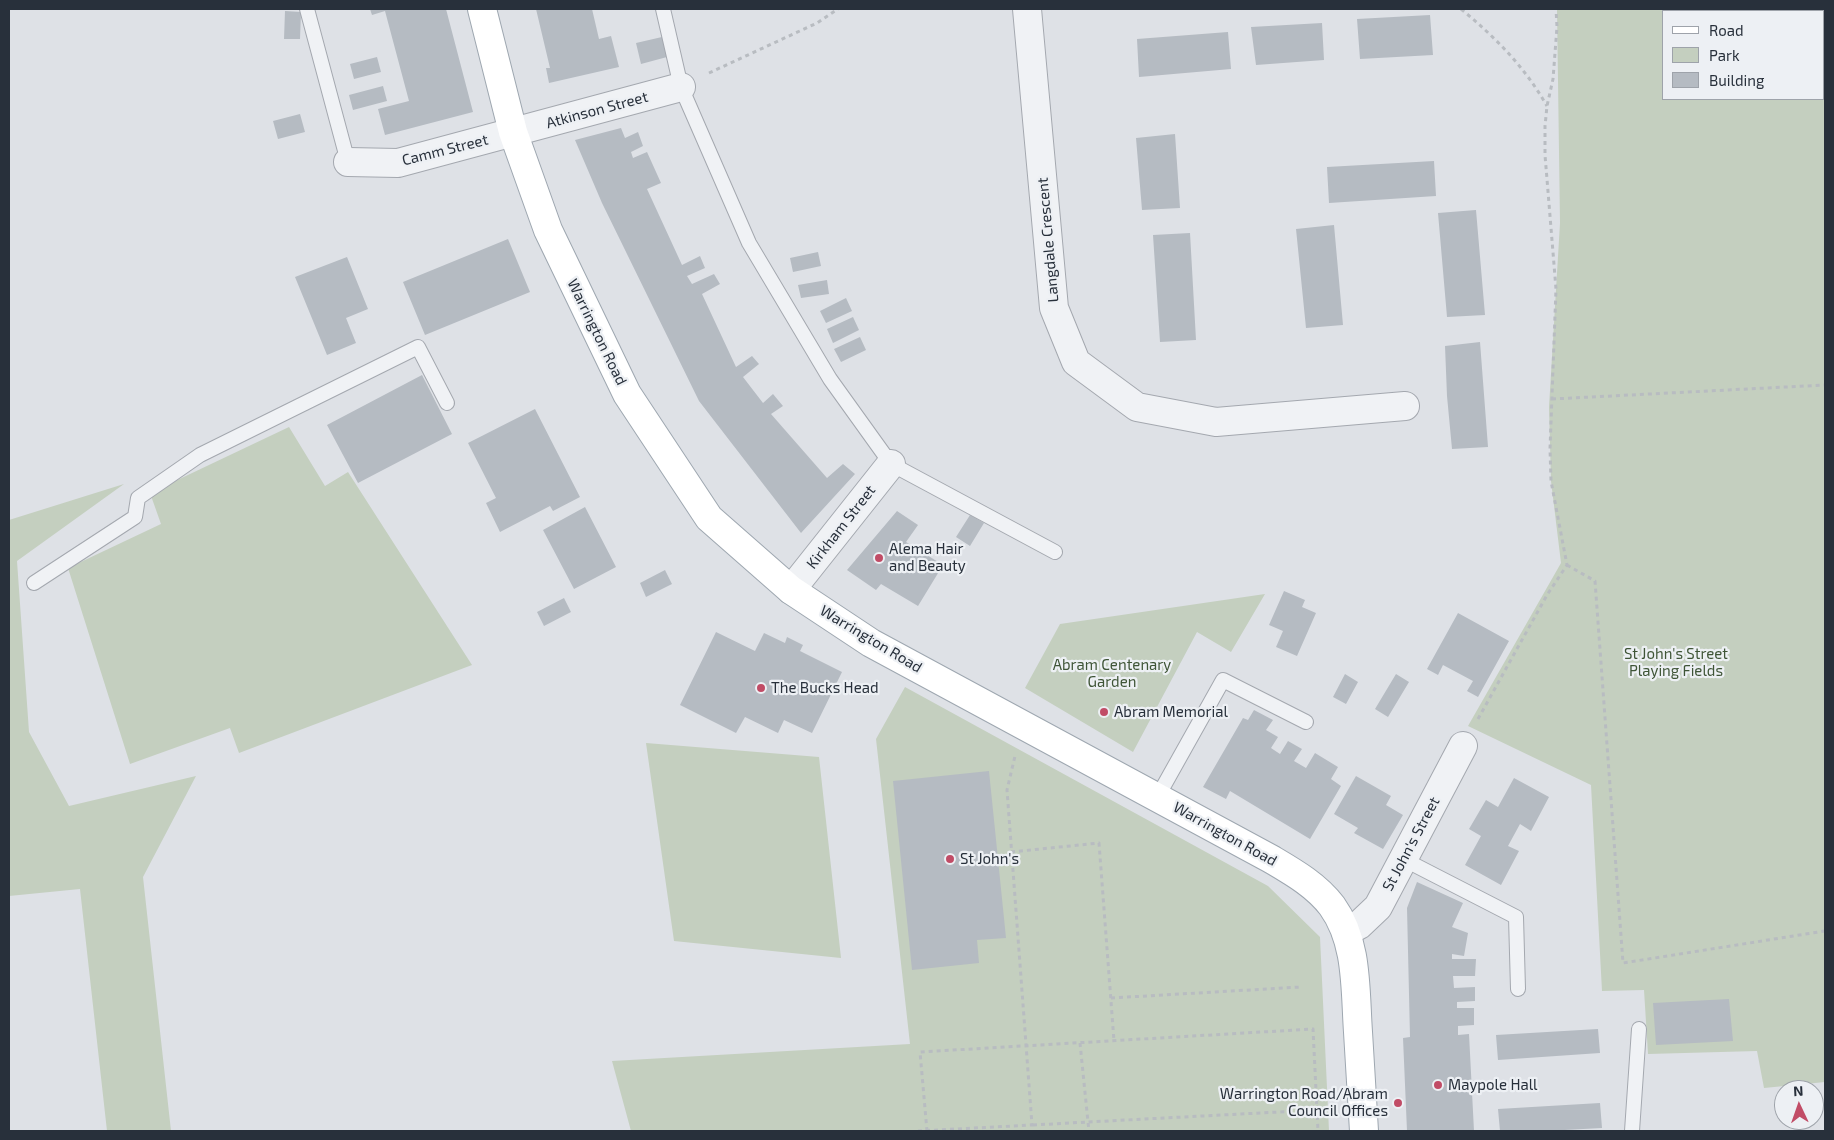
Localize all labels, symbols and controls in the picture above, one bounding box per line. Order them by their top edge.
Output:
legend [1662,10,1824,100]
text: Road [1709,21,1744,39]
text: Park [1709,46,1740,64]
text: Building [1709,71,1764,89]
street label: Atkinson Street [544,88,650,132]
street label: Camm Street [400,131,490,169]
street label: Langdale Crescent [1034,177,1062,303]
street label: Warrington Road [563,276,631,388]
street label: Kirkham Street [803,482,879,572]
place label: Alema Hair and Beauty [889,540,966,575]
marker: Alema Hair and Beauty [873,552,885,564]
street label: Warrington Road [817,601,925,677]
park label: St John's Street Playing Fields [1624,645,1728,680]
park label: Abram Centenary Garden [1053,656,1171,691]
place label: The Bucks Head [771,679,879,697]
marker: The Bucks Head [755,682,767,694]
place label: Abram Memorial [1114,703,1228,721]
marker: Abram Memorial [1098,706,1110,718]
street label: St John's Street [1379,794,1443,894]
street label: Warrington Road [1170,798,1280,870]
place label: St John's [960,850,1019,868]
marker: St John's [944,853,956,865]
place label: Maypole Hall [1448,1076,1538,1094]
marker: Maypole Hall [1432,1079,1444,1091]
north arrow [1774,1080,1824,1130]
text: N [1793,1082,1804,1099]
place label: Warrington Road/Abram Council Offices [1220,1085,1388,1120]
marker: Warrington Road/Abram Council Offices [1392,1097,1404,1109]

